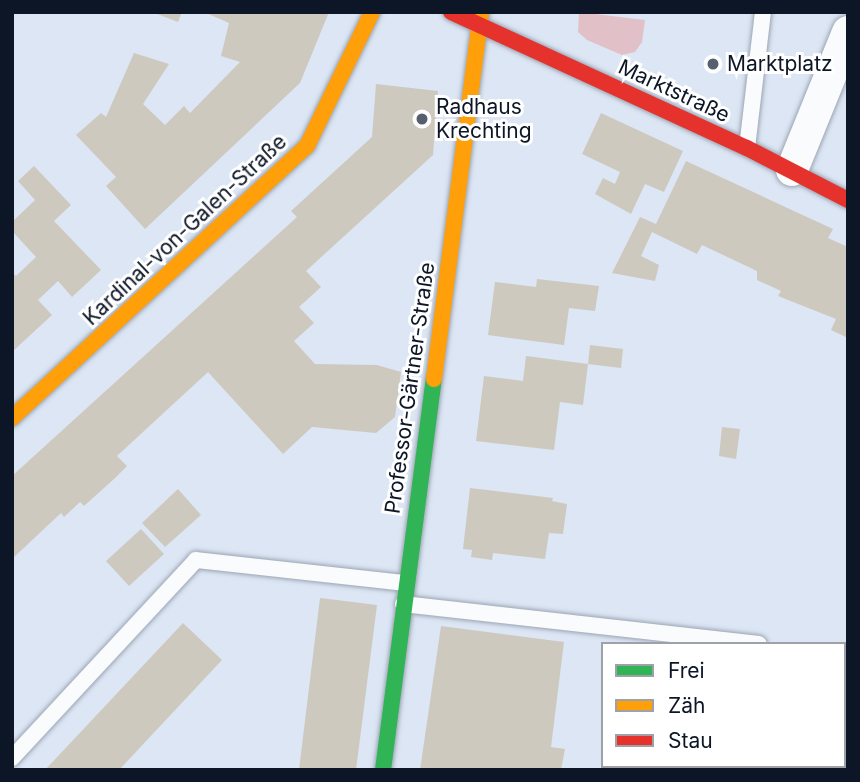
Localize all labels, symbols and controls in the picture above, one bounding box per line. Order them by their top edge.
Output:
place label: Marktplatz [727,51,833,77]
street label: Marktstraße [614,54,734,128]
marker: Marktplatz [705,56,721,72]
place label: Radhaus Krechting [436,94,532,144]
marker: Radhaus Krechting [414,111,430,127]
street label: Kardinal-von-Galen-Straße [78,129,292,331]
street label: Professor-Gärtner-Straße [380,261,440,515]
legend [601,642,846,768]
text: Frei [668,658,705,683]
text: Zäh [668,693,705,718]
text: Stau [668,728,713,753]

